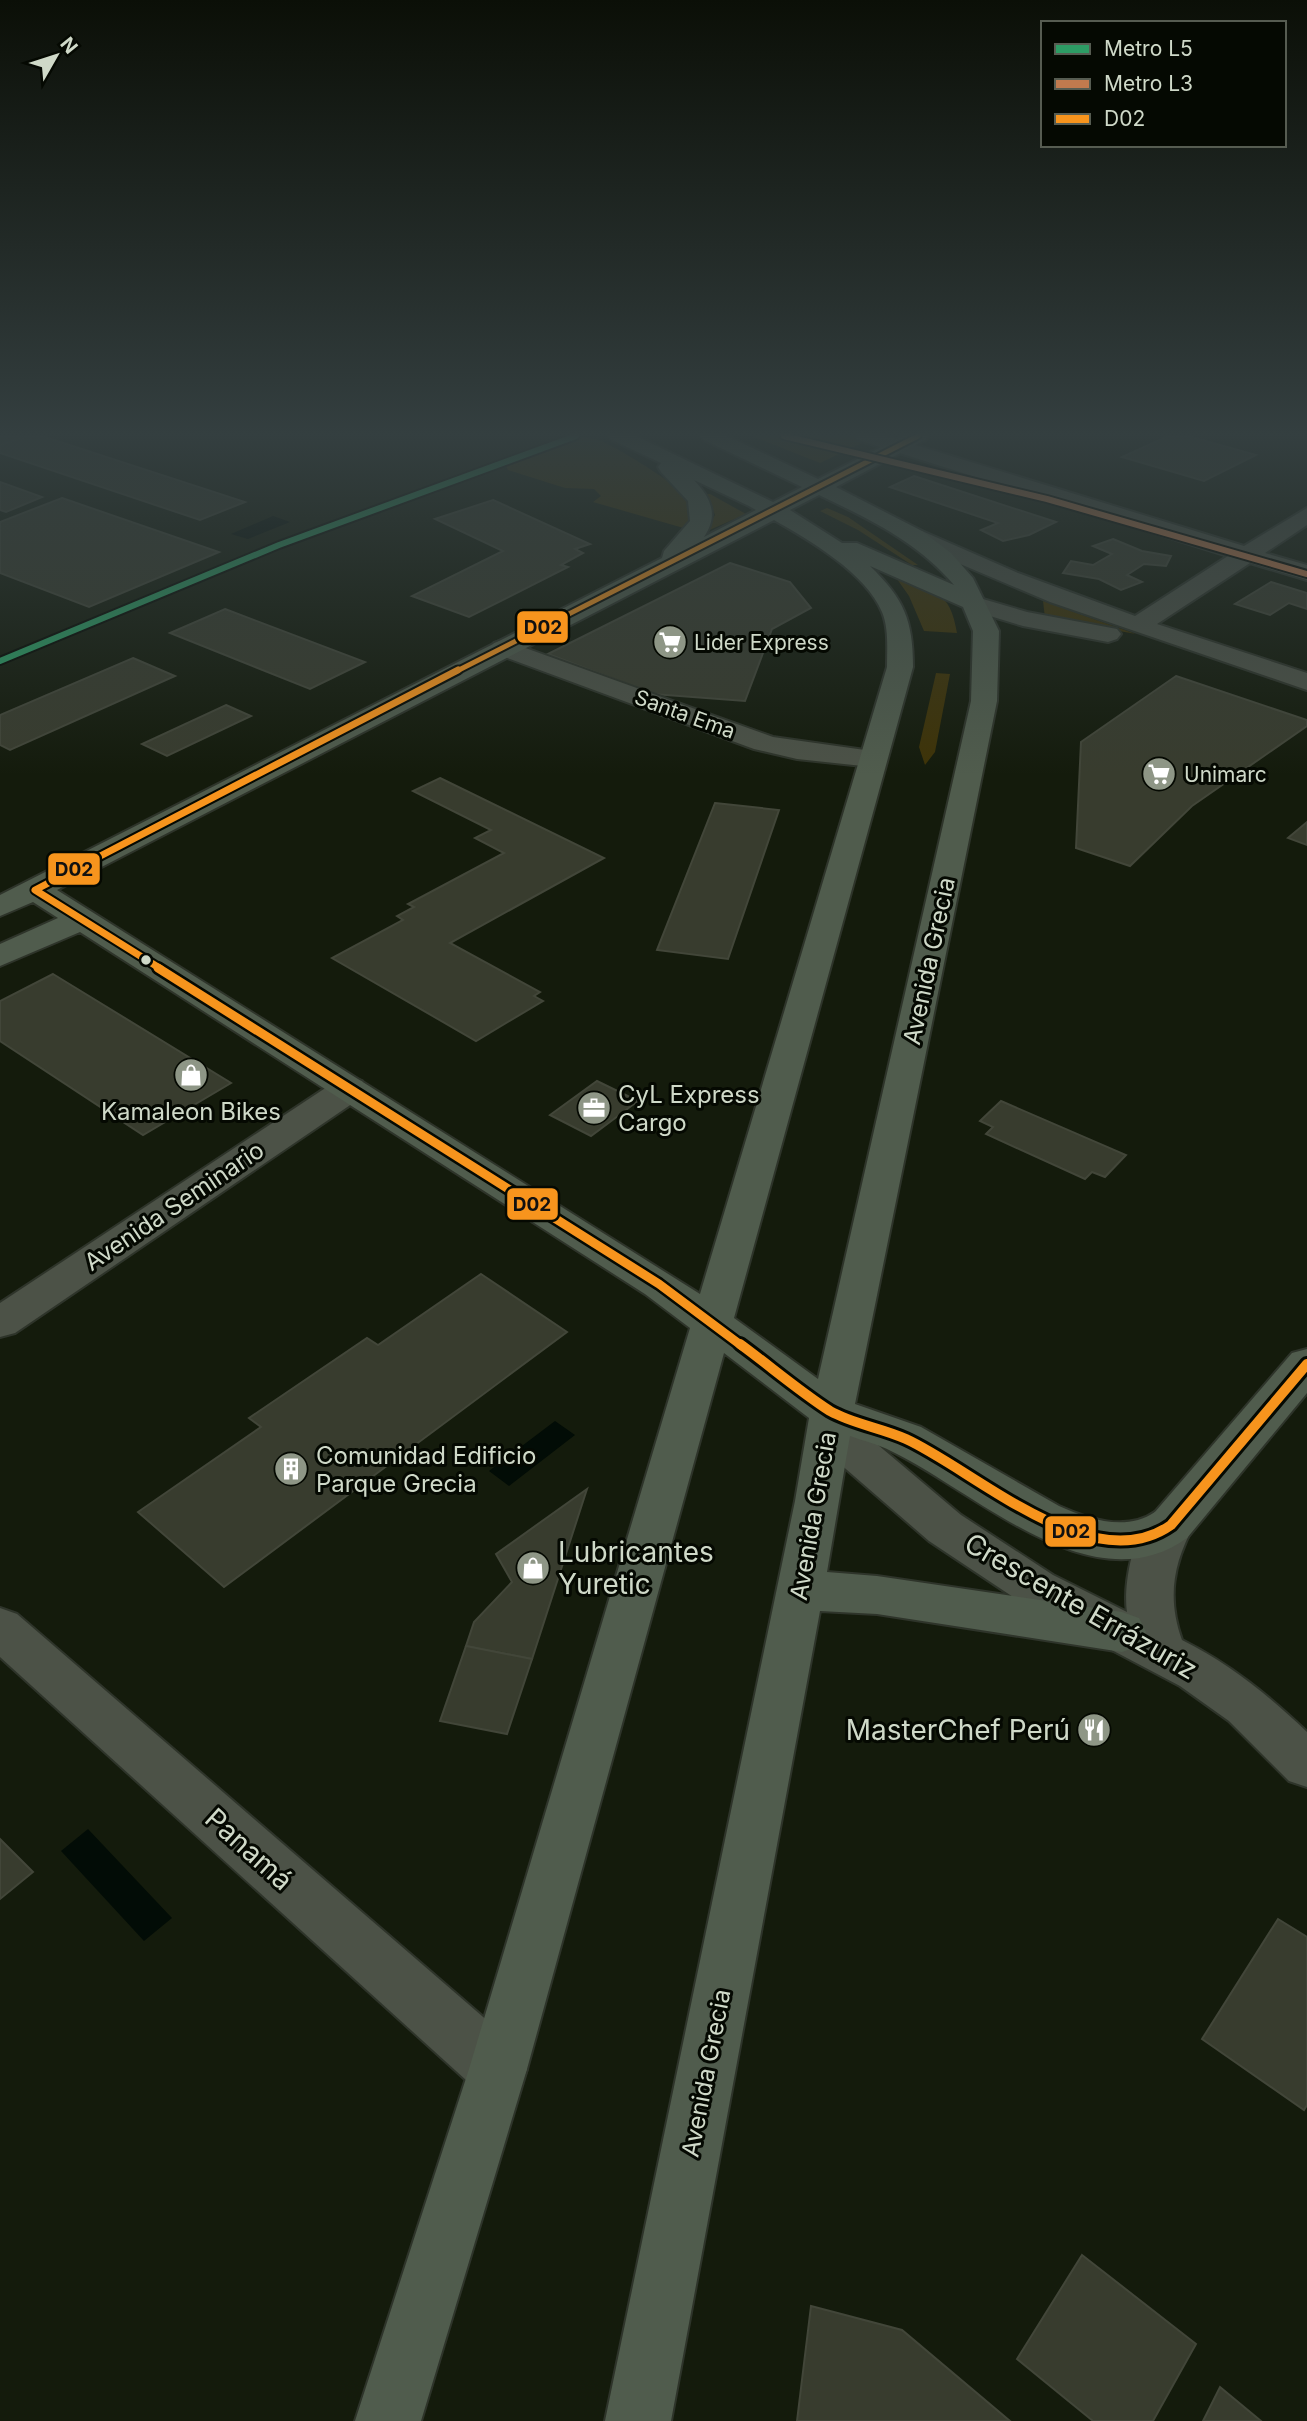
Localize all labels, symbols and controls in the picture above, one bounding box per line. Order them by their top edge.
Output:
north arrow [21,21,91,91]
legend [1041,21,1286,147]
text: N [55,33,82,58]
text: Metro L5 [1104,36,1193,61]
text: Metro L3 [1104,71,1193,96]
text: D02 [1104,106,1145,131]
line badge: D02 [516,610,569,644]
text: D02 [524,616,562,639]
supermarket icon: Lider Express [651,623,689,661]
place label: Lider Express [694,630,829,655]
street label: Santa Ema [631,684,739,744]
supermarket icon: Unimarc [1140,755,1178,793]
place label: Unimarc [1184,762,1267,787]
line badge: D02 [47,852,101,886]
text: D02 [55,858,93,881]
street label: Avenida Grecia [897,875,961,1047]
unlabelled marker [139,953,153,967]
shop icon: Kamaleon Bikes [172,1056,210,1094]
place label: CyL Express Cargo [618,1080,760,1137]
office icon: CyL Express Cargo [575,1089,613,1127]
place label: Kamaleon Bikes [101,1097,281,1126]
street label: Avenida Seminario [79,1135,269,1277]
line badge: D02 [506,1187,559,1221]
text: D02 [513,1193,551,1216]
street label: Avenida Grecia [784,1430,842,1602]
place label: Comunidad Edificio Parque Grecia [316,1441,536,1498]
building icon: Comunidad Edificio Parque Grecia [272,1450,310,1488]
line badge: D02 [1044,1515,1097,1548]
text: D02 [1052,1520,1090,1543]
street label: Crescente Errázuriz [959,1526,1203,1686]
place label: Lubricantes Yuretic [558,1535,714,1601]
shop icon: Lubricantes Yuretic [514,1549,552,1587]
restaurant icon: MasterChef Perú [1075,1711,1113,1749]
place label: MasterChef Perú [846,1713,1070,1747]
street label: Panamá [198,1801,300,1897]
street label: Avenida Grecia [676,1987,736,2159]

